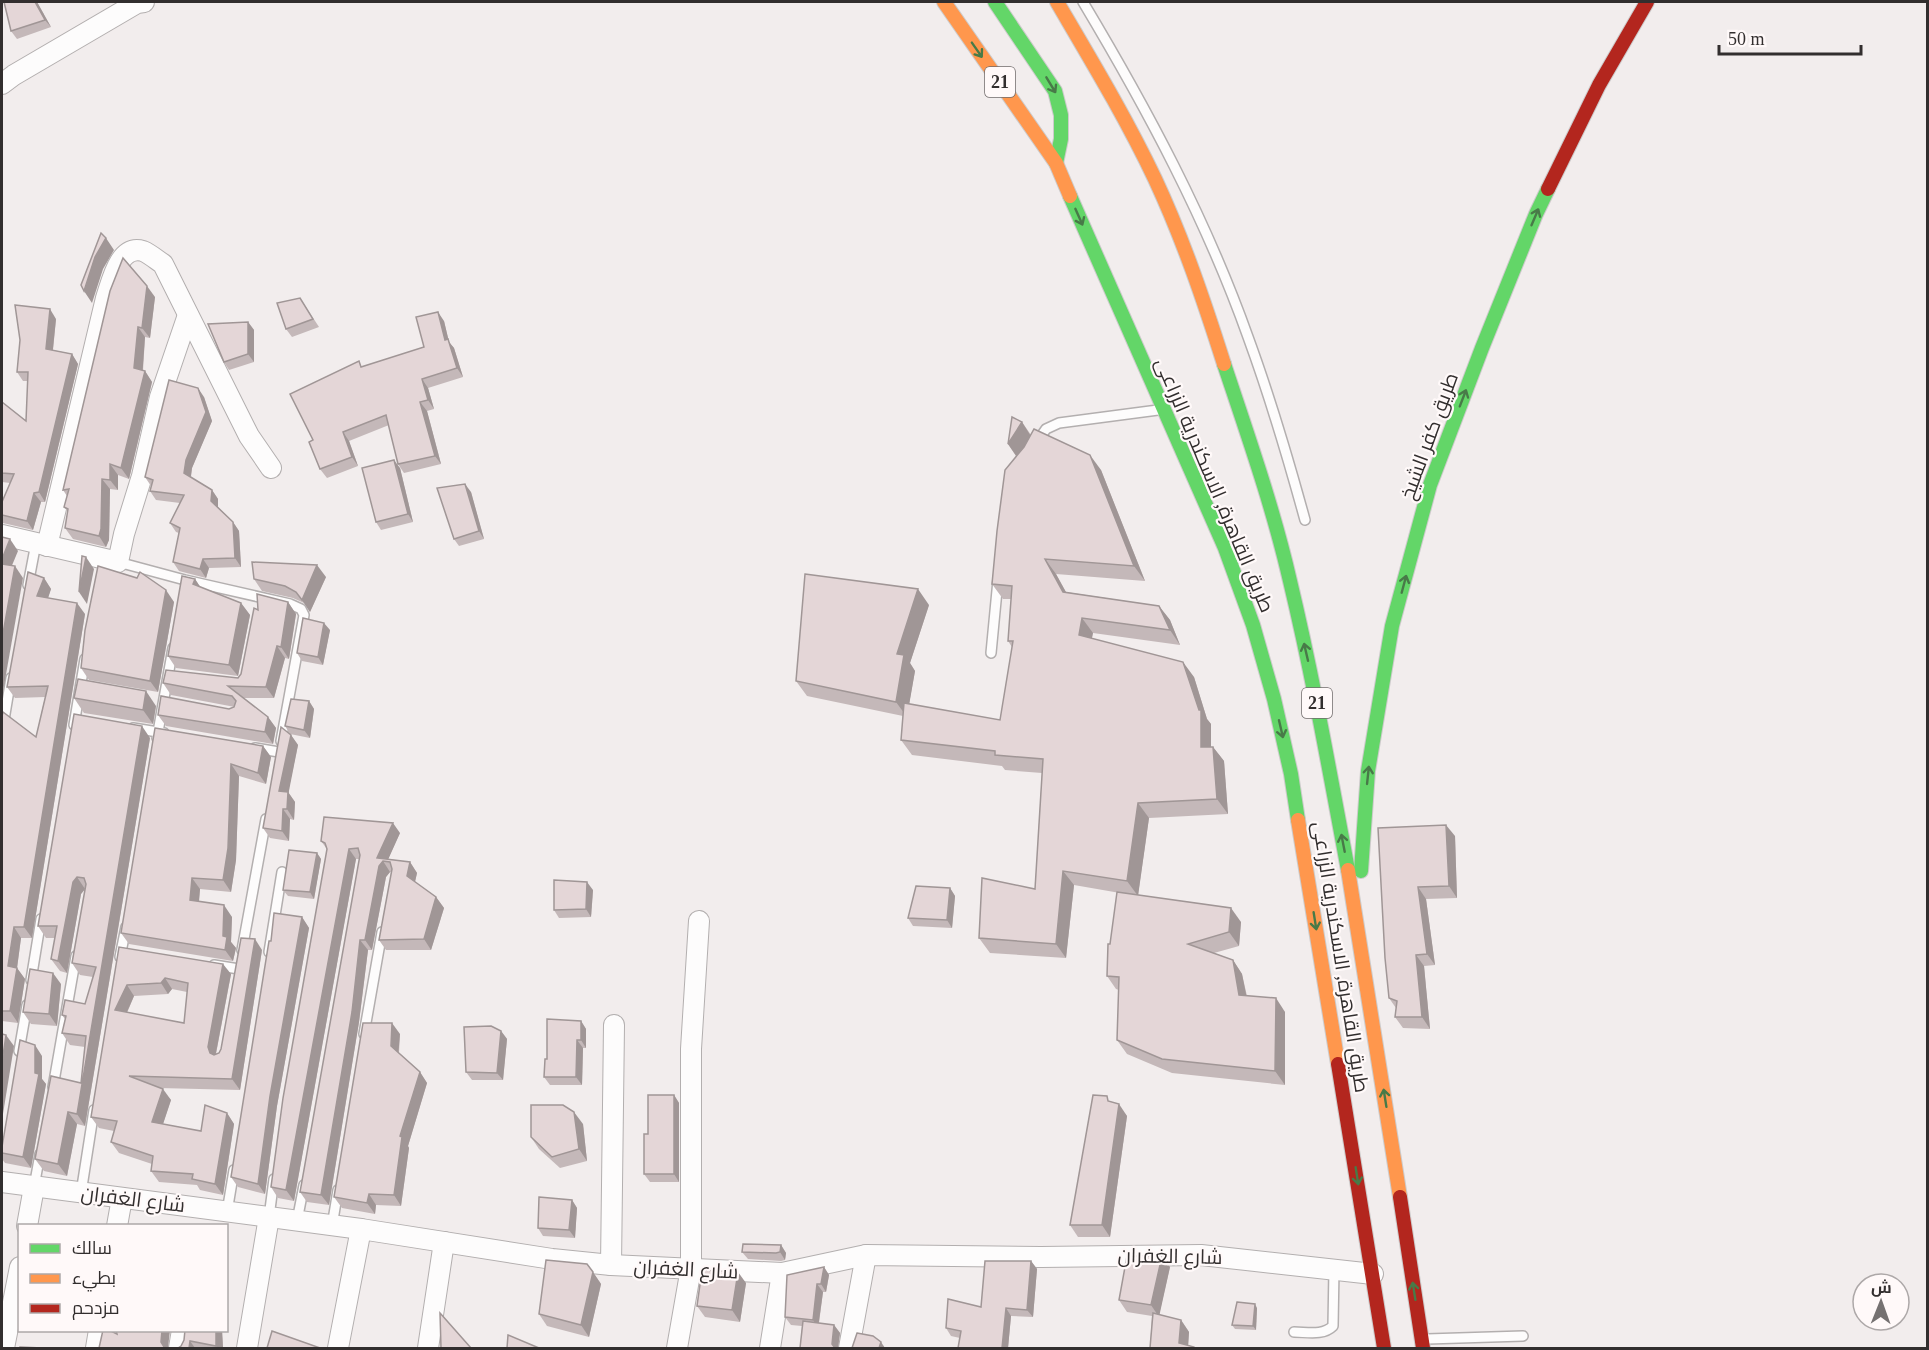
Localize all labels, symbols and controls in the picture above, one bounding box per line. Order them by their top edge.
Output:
scale bar [1719,18,1862,56]
text: 50 m [1728,29,1765,49]
one-way arrow [971,41,984,58]
road number: 21 [985,67,1015,97]
one-way arrow [1045,76,1057,93]
one-way arrow [1074,207,1085,225]
one-way arrow [1530,208,1541,227]
street label: طريق القاهرة, الاسكندرية الزراعى [1149,354,1279,616]
street label: طريق كفر الشيخ [1396,370,1465,504]
one-way arrow [1458,389,1469,408]
one-way arrow [1398,575,1410,594]
one-way arrow [1300,643,1312,662]
road number: 21 [1302,688,1332,718]
one-way arrow [1276,719,1287,739]
one-way arrow [1363,766,1374,786]
street label: طريق القاهرة, الاسكندرية الزراعى [1307,820,1373,1094]
one-way arrow [1337,834,1348,854]
one-way arrow [1310,911,1321,931]
one-way arrow [1379,1089,1390,1108]
one-way arrow [1352,1166,1363,1185]
street label: شارع الغفران [79,1182,186,1219]
legend [18,1224,228,1332]
text: سالك [72,1238,112,1258]
street label: شارع الغفران [1117,1244,1223,1271]
street label: شارع الغفران [633,1255,739,1286]
text: بطيء [72,1268,116,1292]
north arrow [1851,1272,1911,1332]
text: ش [1871,1279,1892,1297]
one-way arrow [1409,1281,1420,1301]
text: مزدحم [72,1298,120,1320]

